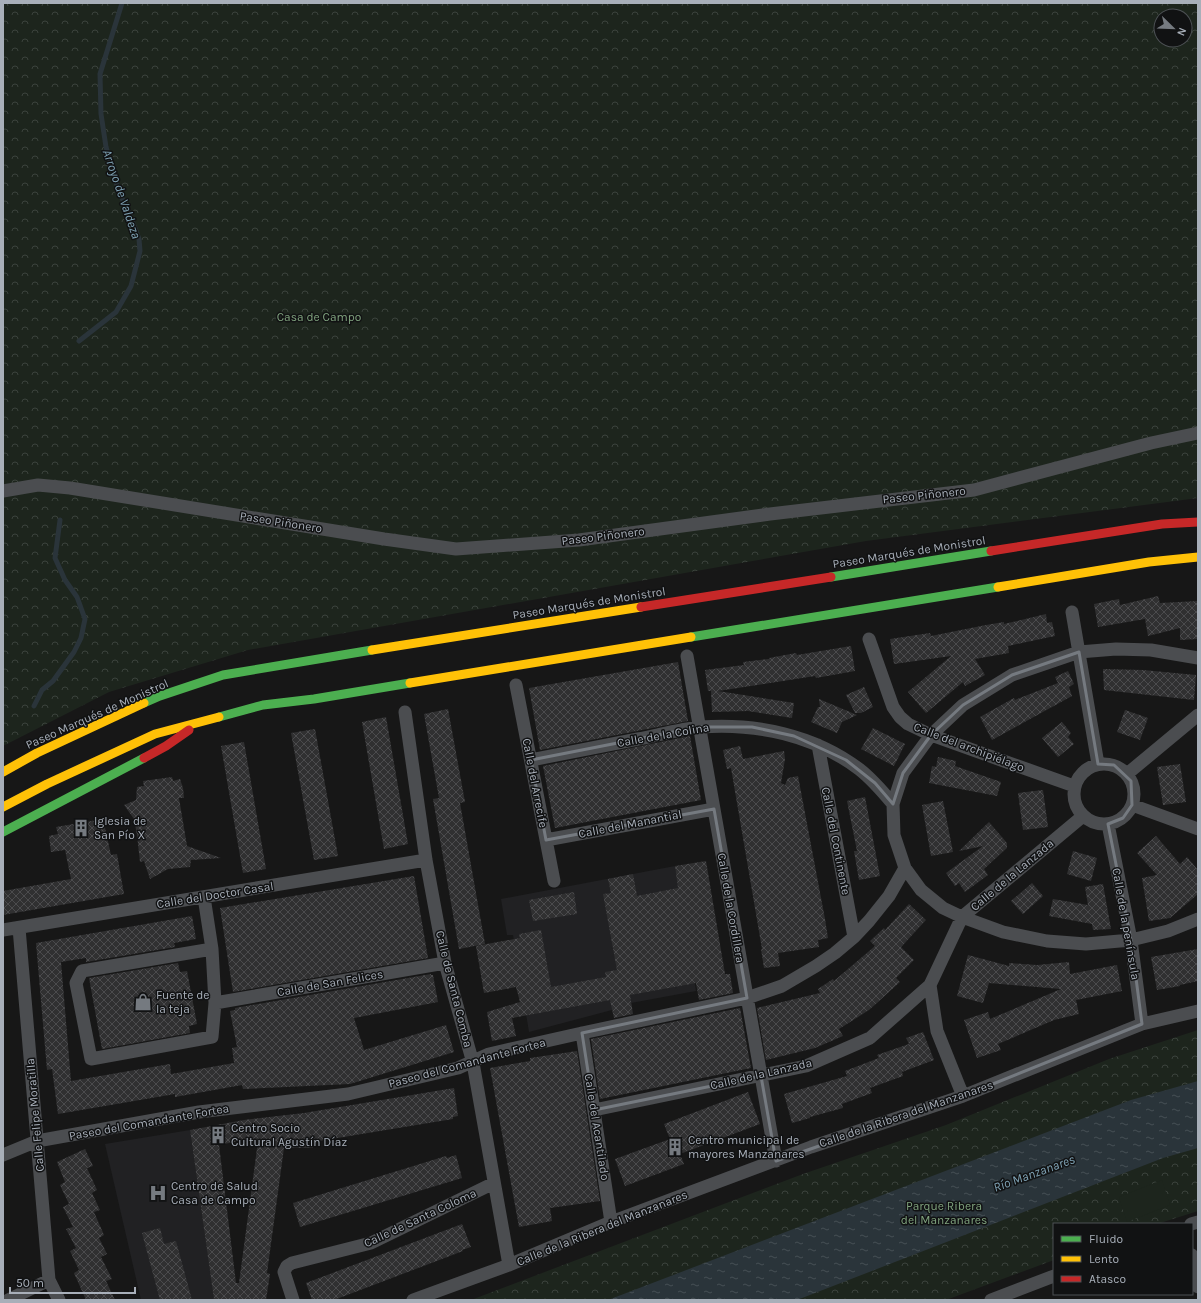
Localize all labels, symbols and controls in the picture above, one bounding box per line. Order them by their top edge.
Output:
north arrow [1153,8,1193,48]
text: N [1174,26,1189,38]
water label: Arroyo de Valdeza [100,147,144,241]
park label: Casa de Campo [277,310,361,324]
street label: Paseo Piñonero [882,484,966,506]
street label: Paseo Piñonero [239,509,323,535]
street label: Paseo Piñonero [561,524,645,548]
street label: Paseo Marqués de Monistrol [832,533,986,571]
street label: Paseo Marqués de Monistrol [512,584,666,622]
street label: Paseo Marqués de Monistrol [24,676,170,752]
street label: Calle del archipiélago [912,719,1026,775]
street label: Calle de la Colina [616,720,710,750]
street label: Calle del Arrecife [519,737,551,829]
street label: Calle del Continente [819,786,853,896]
street label: Calle del Manantial [577,807,683,841]
place label: Iglesia de San Pío X [94,814,146,842]
building icon: Iglesia de San Pío X [71,818,91,838]
street label: Calle de la Lanzada [968,836,1056,914]
street label: Calle de la Cordillera [714,852,748,964]
street label: Calle de la península [1109,867,1143,981]
street label: Calle del Doctor Casal [155,879,275,911]
street label: Calle de Santa Comba [433,929,475,1049]
street label: Calle de San Felices [276,967,384,999]
place label: Fuente de la teja [156,988,209,1016]
shop icon: Fuente de la teja [133,992,153,1012]
street label: Paseo del Comandante Fortea [387,1035,547,1091]
street label: Calle de la Lanzada [709,1055,813,1093]
street label: Calle Felipe Moratilla [23,1058,47,1172]
street label: Calle del Acantilado [582,1073,612,1181]
street label: Calle de la Ribera del Manzanares [817,1078,995,1150]
street label: Paseo del Comandante Fortea [68,1101,230,1143]
place label: Centro Socio Cultural Agustín Díaz [231,1121,347,1149]
building icon: Centro Socio Cultural Agustín Díaz [208,1125,228,1145]
place label: Centro municipal de mayores Manzanares [688,1133,805,1161]
building icon: Centro municipal de mayores Manzanares [665,1137,685,1157]
water label: Río Manzanares [991,1151,1077,1195]
place label: Centro de Salud Casa de Campo [171,1179,258,1207]
hospital icon: Centro de Salud Casa de Campo [148,1183,168,1203]
street label: Calle de Santa Coloma [362,1186,478,1250]
street label: Calle de la Ribera del Manzanares [515,1187,689,1269]
park label: Parque Ribera del Manzanares [901,1199,987,1227]
legend [1053,1223,1193,1295]
text: Fluido [1089,1232,1123,1246]
text: Lento [1089,1252,1119,1266]
scale bar [10,1269,135,1295]
text: Atasco [1089,1272,1126,1286]
text: 50 m [16,1276,44,1290]

